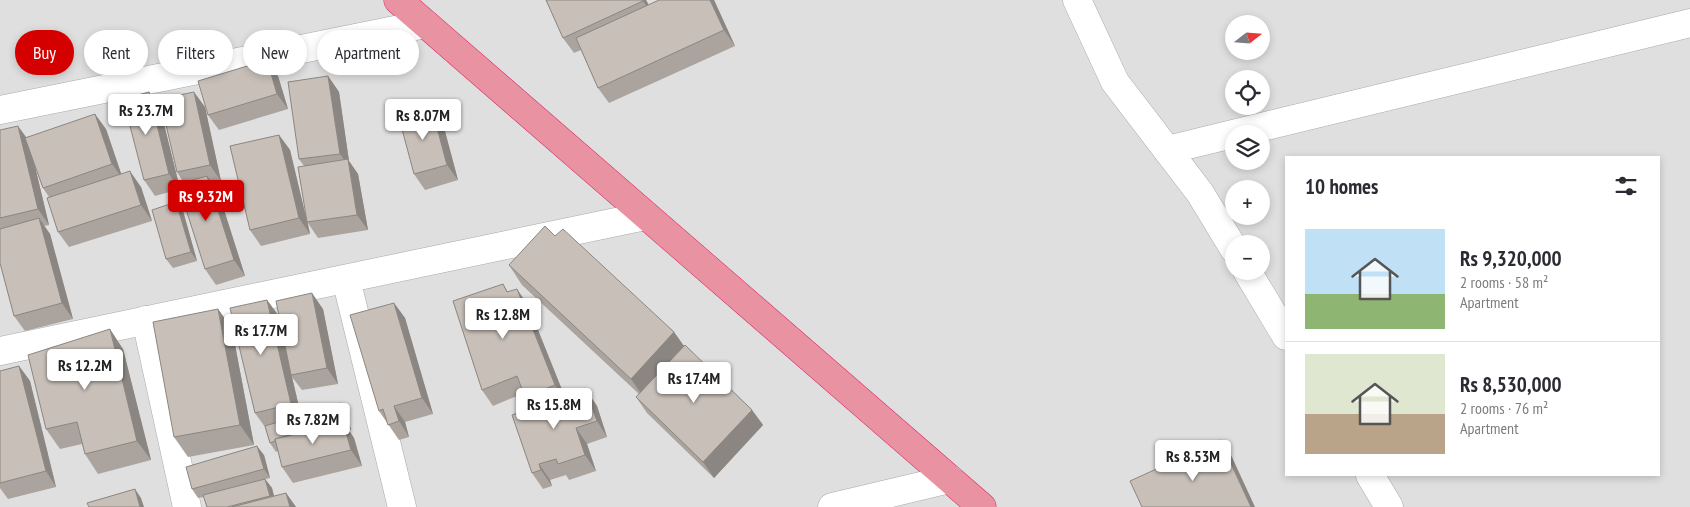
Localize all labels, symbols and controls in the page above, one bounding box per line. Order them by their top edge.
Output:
north arrow [1225,15,1270,60]
map controls [1225,15,1270,280]
chip: Buy [15,30,74,75]
chip: Rent [84,30,148,75]
chip: Filters [158,30,233,75]
chip: New [243,30,307,75]
chip: Apartment [317,30,419,75]
button: locate [1225,70,1270,115]
pin: Rs 23.7M [94,94,198,136]
pin: Rs 8.07M [371,98,475,141]
text: Rs 23.7M [119,100,173,120]
text: Rs 8.07M [396,105,450,125]
button: layers [1225,125,1270,170]
icon: filters [1612,172,1640,200]
text: 10 homes [1305,173,1378,200]
pin: Rs 9.32M [154,180,258,222]
button: + [1225,180,1270,225]
text: Rs 9.32M [179,186,233,206]
button: − [1225,235,1270,280]
text: Rs 9,320,000 [1460,245,1562,272]
icon: home [1345,249,1405,309]
text: 2 rooms · 58 m² [1460,272,1548,292]
text: Apartment [1460,292,1519,312]
pin: Rs 12.8M [451,298,555,340]
text: Rs 12.8M [476,304,530,324]
pin: Rs 17.7M [209,314,313,356]
text: Rs 17.7M [235,320,287,340]
pin: Rs 12.2M [33,348,137,391]
text: Rs 12.2M [58,355,112,375]
pin: Rs 17.4M [642,362,746,404]
text: Rs 17.4M [668,368,720,388]
text: Rs 8,530,000 [1460,371,1562,398]
icon: home [1345,374,1405,434]
pin: Rs 15.8M [502,388,606,430]
text: Rs 15.8M [527,394,581,414]
text: 2 rooms · 76 m² [1460,398,1548,418]
pin: Rs 7.82M [261,402,365,445]
text: Rs 7.82M [287,409,339,429]
text: Apartment [1460,418,1519,438]
pin: Rs 8.53M [1141,440,1245,482]
text: Rs 8.53M [1166,446,1220,466]

